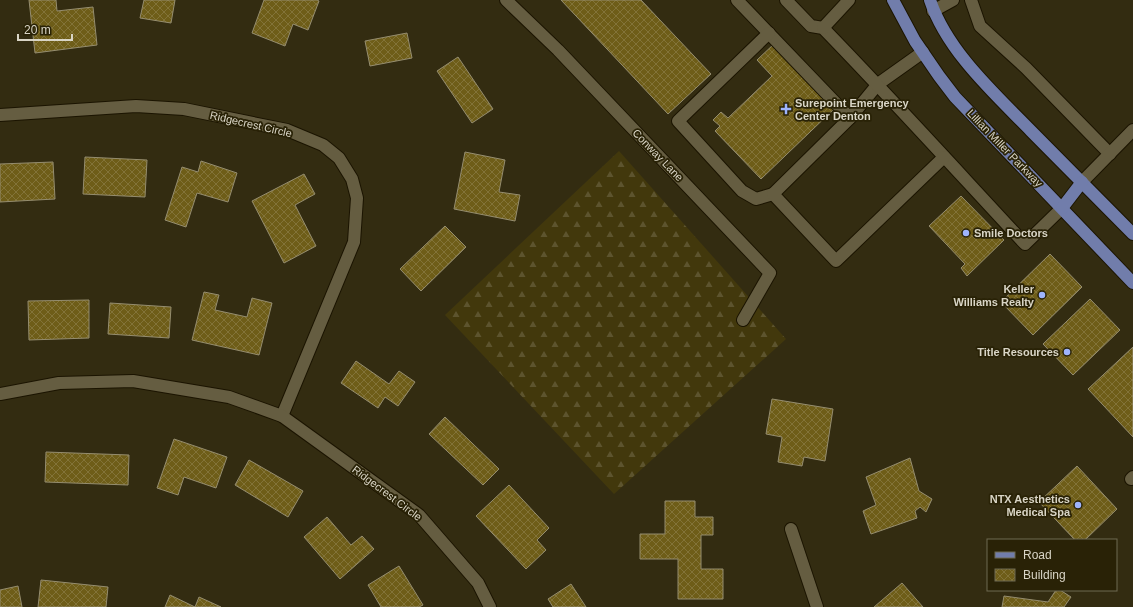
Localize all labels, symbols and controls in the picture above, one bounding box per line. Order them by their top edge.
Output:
scale bar [18,16,72,42]
text: 20 m [24,23,51,37]
place label: Surepoint Emergency Center Denton [795,97,910,122]
marker: Surepoint Emergency Center Denton [780,103,792,115]
street label: Lillian Miller Parkway [965,107,1045,189]
street label: Ridgecrest Circle [209,109,293,139]
street label: Conway Lane [630,127,686,183]
place label: Smile Doctors [974,227,1048,239]
marker: Smile Doctors [961,228,971,238]
place label: Keller Williams Realty [953,283,1035,308]
marker: Keller Williams Realty [1037,290,1047,300]
place label: Title Resources [977,346,1059,358]
marker: Title Resources [1062,347,1072,357]
street label: Ridgecrest Circle [350,463,424,523]
place label: NTX Aesthetics Medical Spa [990,493,1071,518]
marker: NTX Aesthetics Medical Spa [1073,500,1083,510]
legend [987,539,1117,591]
text: Road [1023,548,1052,562]
text: Building [1023,568,1066,582]

